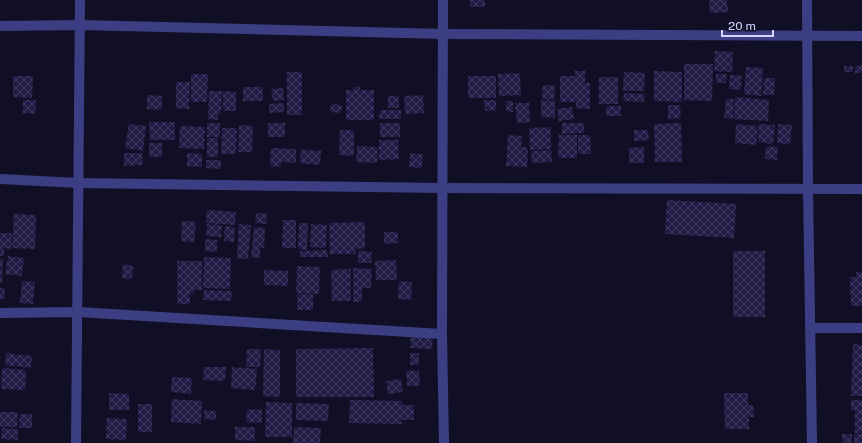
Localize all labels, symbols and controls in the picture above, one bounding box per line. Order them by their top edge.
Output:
scale bar [722,12,773,38]
text: 20 m [728,19,756,33]

